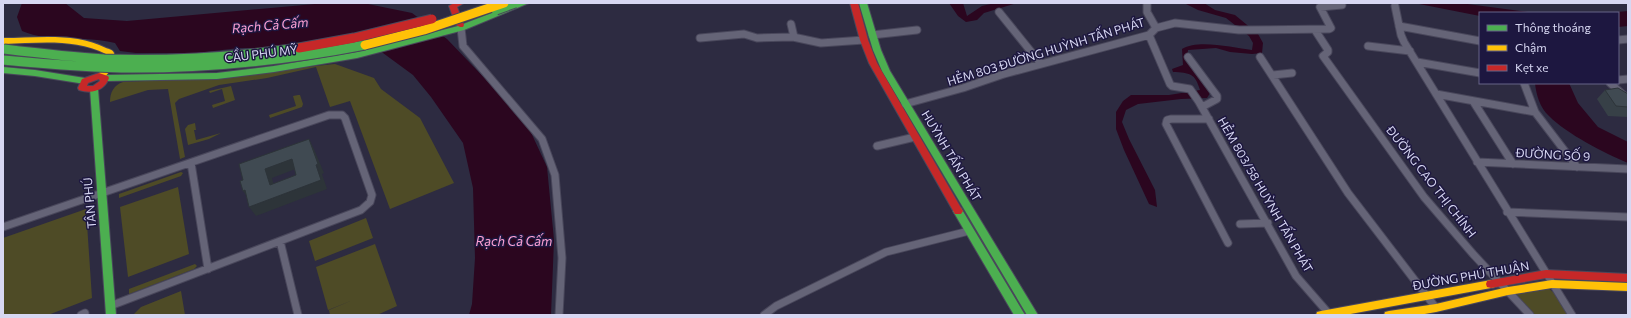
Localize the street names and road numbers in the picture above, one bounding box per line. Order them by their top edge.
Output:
street label: HẺM 803 ĐƯỜNG HUỲNH TẤN PHÁT [945,13,1147,88]
street label: CẦU PHÚ MỸ [223,41,298,64]
street label: HUỲNH TẤN PHÁT [919,107,986,204]
street label: HẺM 803/58 HUỲNH TẤN PHÁT [1216,114,1317,275]
street label: ĐƯỜNG CAO THỊ CHÍNH [1383,122,1480,240]
street label: ĐƯỜNG SỐ 9 [1514,144,1591,163]
street label: TÂN PHÚ [80,177,98,229]
street label: ĐƯỜNG PHÚ THUẬN [1410,258,1530,292]

